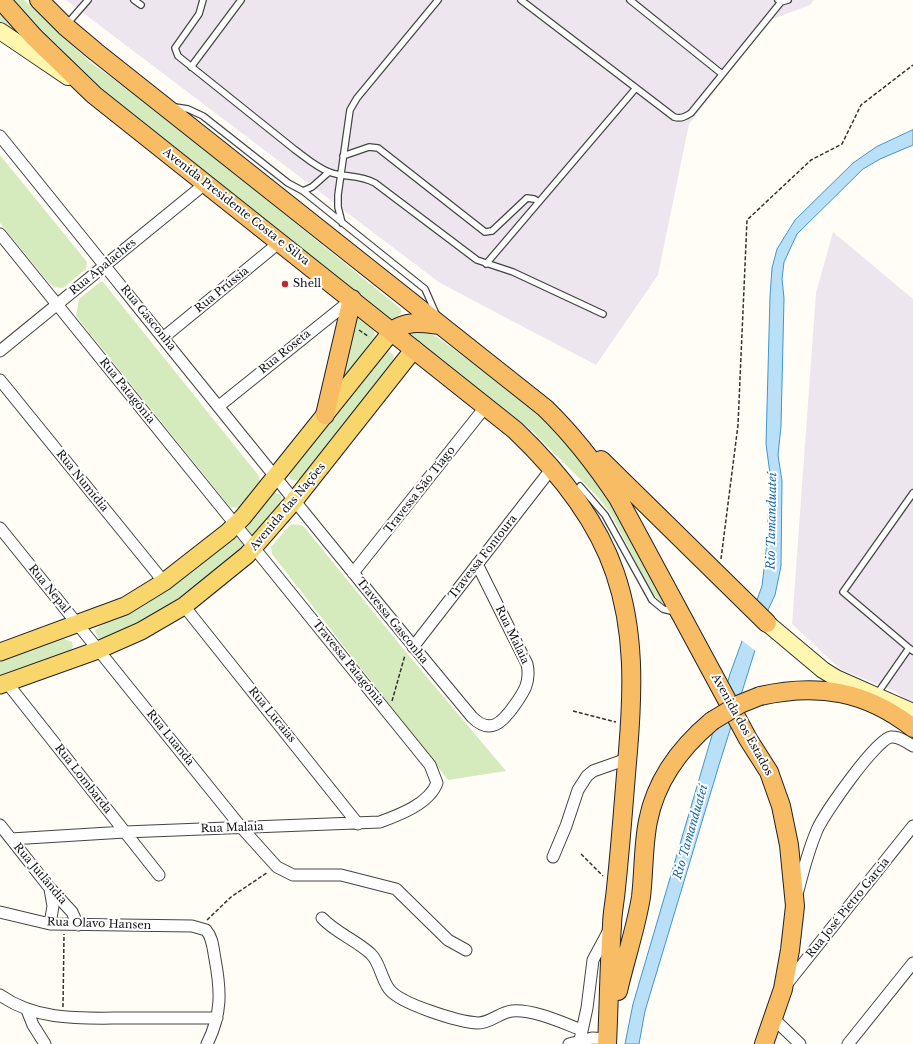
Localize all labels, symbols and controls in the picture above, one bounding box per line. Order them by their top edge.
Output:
street label: Avenida Presidente Costa e Silva [160,146,312,268]
street label: Rua Apalaches [67,236,139,298]
street label: Rua Prússia [192,264,252,316]
place label: Shell [293,277,321,291]
marker: Shell [280,279,290,289]
street label: Rua Gasconha [118,283,178,353]
street label: Rua Roseta [257,327,313,377]
street label: Rua Patagônia [97,356,157,426]
street label: Travessa São Tiago [382,444,458,536]
street label: Rua Numídia [53,448,111,514]
street label: Avenida das Nações [247,461,329,553]
water label: Rio Tamanduateí [764,472,780,570]
street label: Travessa Fontoura [446,512,520,602]
street label: Rua Nepal [26,562,72,616]
street label: Travessa Gasconha [353,576,431,666]
street label: Rua Malaia [492,604,532,666]
street label: Travessa Patagônia [309,618,387,708]
street label: Avenida dos Estados [709,672,775,778]
street label: Rua Lucaias [246,685,298,745]
street label: Rua Luanda [144,707,196,769]
street label: Rua Lombarda [52,742,114,816]
water label: Rio Tamanduateí [671,783,711,881]
street label: Rua Malaia [200,820,264,836]
street label: Rua Jutlândia [11,841,69,907]
street label: Rua José Pietro Garcia [804,855,892,961]
street label: Rua Olavo Hansen [47,916,151,932]

